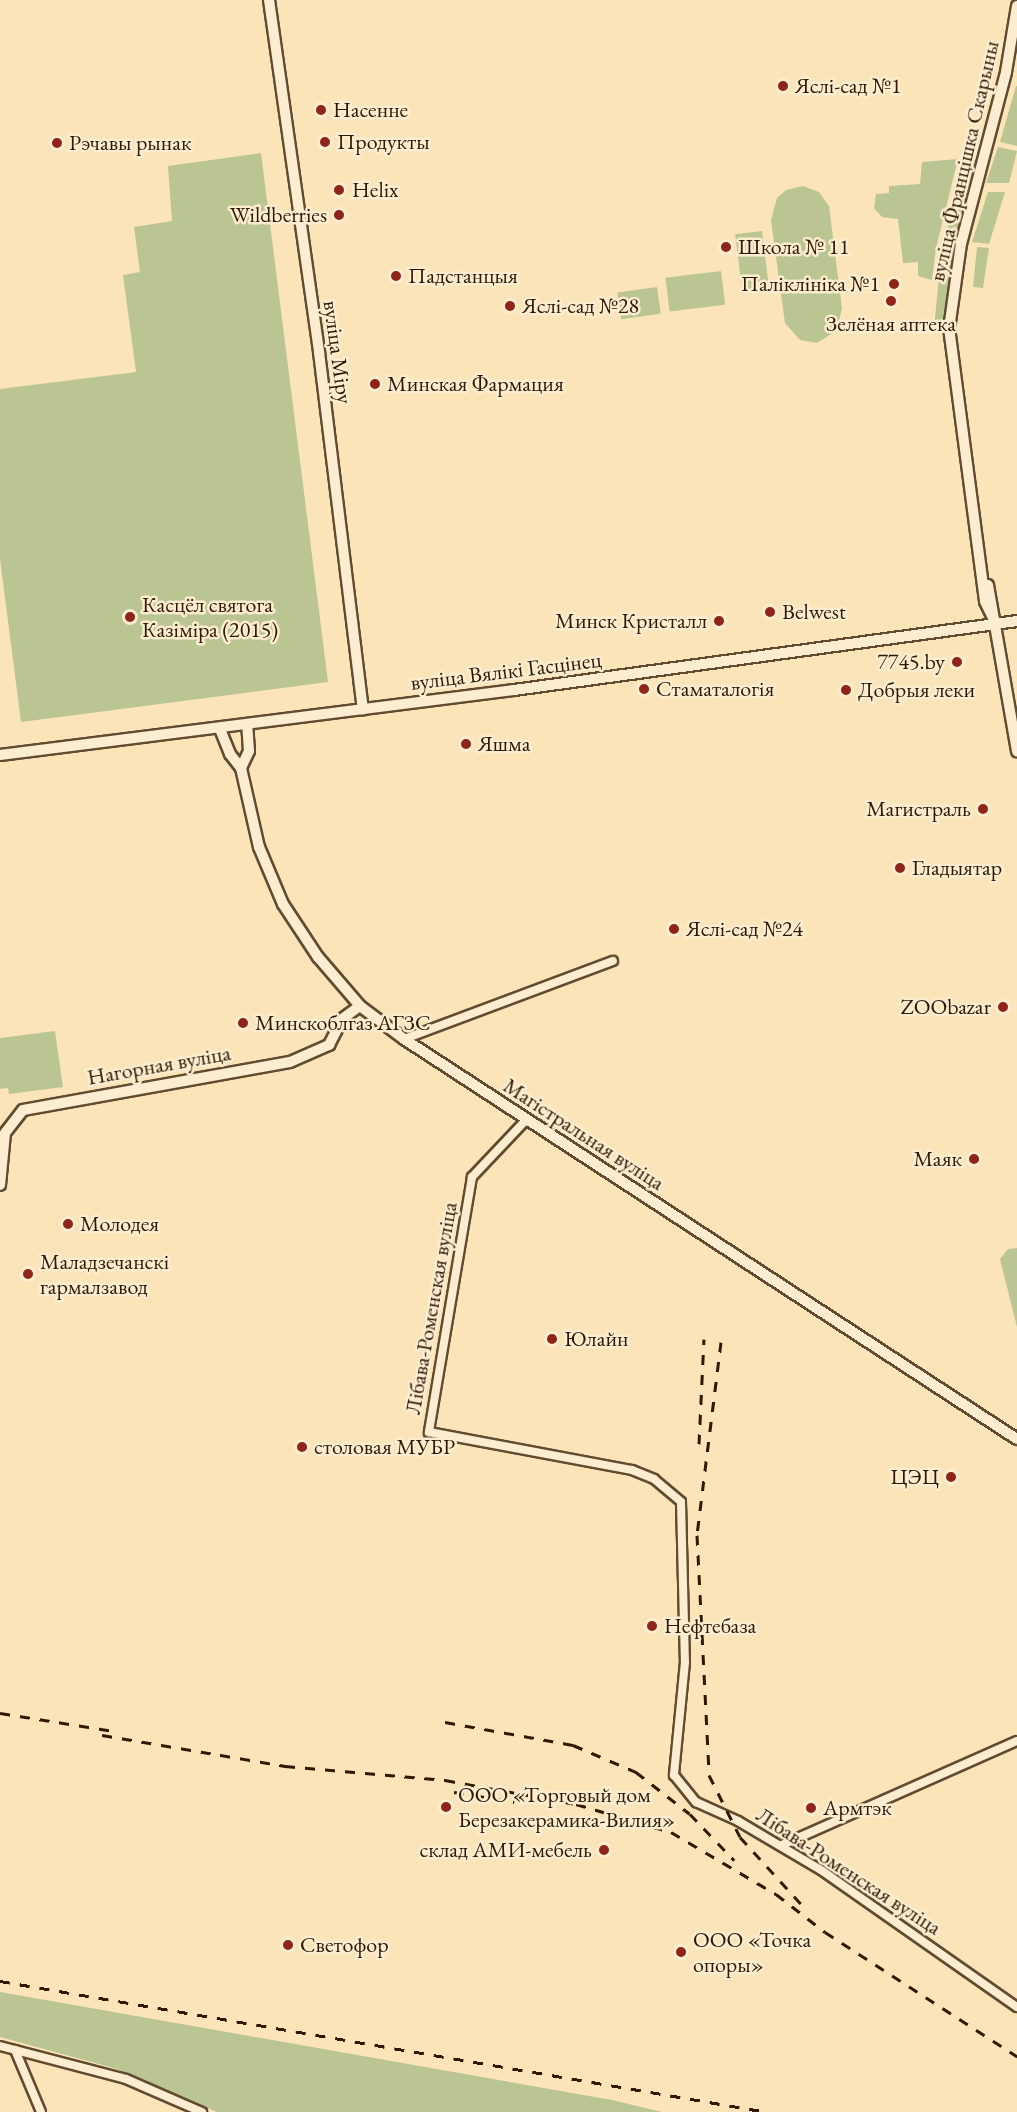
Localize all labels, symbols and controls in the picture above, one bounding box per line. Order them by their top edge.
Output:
street label: вуліца Францішка Скарыны [923,38,1005,284]
place label: Яслі-сад №1 [795,73,902,99]
marker: Яслі-сад №1 [776,79,790,93]
place label: Насенне [333,97,408,123]
marker: Насенне [314,103,328,117]
place label: Продукты [337,129,430,155]
place label: Рэчавы рынак [69,130,192,156]
marker: Продукты [318,135,332,149]
marker: Рэчавы рынак [50,136,64,150]
place label: Helix [352,177,399,203]
marker: Helix [330,181,348,199]
place label: Wildberries [230,202,327,228]
marker: Wildberries [332,208,346,222]
place label: Школа № 11 [738,234,850,260]
marker: Школа № 11 [719,240,733,254]
place label: Падстанцыя [408,263,518,289]
marker: Падстанцыя [389,269,403,283]
place label: Паліклініка №1 [741,271,880,297]
marker: Паліклініка №1 [885,275,903,293]
place label: Яслі-сад №28 [522,293,639,319]
marker: Зелёная аптека [884,294,898,308]
street label: вуліца Міру [318,299,358,405]
marker: Яслі-сад №28 [503,299,517,313]
place label: Зелёная аптека [826,311,956,337]
place label: Минская Фармация [387,371,564,397]
marker: Минская Фармация [368,377,382,391]
place label: Касцёл святога Казіміра (2015) [142,591,278,642]
place label: Belwest [782,599,846,625]
marker: Belwest [763,605,777,619]
place label: Минск Кристалл [555,608,707,634]
marker: Касцёл святога Казіміра (2015) [123,610,137,624]
marker: Минск Кристалл [712,614,726,628]
street label: вуліца Вялікі Гасцінец [409,646,603,696]
place label: 7745.by [877,649,945,675]
marker: 7745.by [950,655,964,669]
place label: Стаматалогія [656,676,774,702]
place label: Добрыя леки [858,677,975,703]
marker: Стаматалогія [637,682,651,696]
marker: Добрыя леки [839,683,853,697]
place label: Яшма [478,731,531,757]
marker: Яшма [459,737,473,751]
place label: Магистраль [866,796,971,822]
marker: Магистраль [976,802,990,816]
place label: Гладыятар [912,855,1002,881]
marker: Гладыятар [893,861,907,875]
place label: Яслі-сад №24 [686,916,803,942]
marker: Яслі-сад №24 [667,922,681,936]
place label: ZOObazar [901,994,991,1020]
marker: ZOObazar [996,1000,1010,1014]
place label: Минскоблгаз АГЗС [255,1010,431,1036]
marker: Минскоблгаз АГЗС [236,1016,250,1030]
street label: Нагорная вуліца [85,1039,233,1091]
street label: Магістральная вуліца [498,1072,670,1196]
place label: Маяк [913,1146,962,1172]
marker: Маяк [967,1152,981,1166]
street label: Лібава-Роменская вуліца [399,1200,463,1416]
place label: Молодея [80,1211,159,1237]
marker: Молодея [61,1217,75,1231]
place label: Маладзечанскі гармалзавод [40,1248,169,1300]
marker: Маладзечанскі гармалзавод [21,1267,35,1281]
place label: Юлайн [564,1326,629,1352]
marker: Юлайн [545,1332,559,1346]
place label: столовая МУБР [314,1434,455,1460]
marker: столовая МУБР [295,1440,309,1454]
place label: ЦЭЦ [890,1464,939,1490]
marker: ЦЭЦ [944,1470,958,1484]
place label: Нефтебаза [664,1613,756,1639]
marker: Нефтебаза [645,1619,659,1633]
place label: ООО «Торговый дом Березакерамика-Вилия» [458,1781,675,1832]
place label: Армтэк [823,1795,892,1821]
marker: ООО «Торговый дом Березакерамика-Вилия» [439,1800,453,1814]
street label: Лібава-Роменская вуліца [751,1801,947,1941]
marker: Армтэк [804,1801,818,1815]
place label: склад АМИ-мебель [420,1837,592,1863]
marker: склад АМИ-мебель [597,1843,611,1857]
place label: ООО «Точка опоры» [693,1926,811,1978]
place label: Светофор [300,1932,389,1958]
marker: Светофор [281,1938,295,1952]
marker: ООО «Точка опоры» [674,1945,688,1959]

